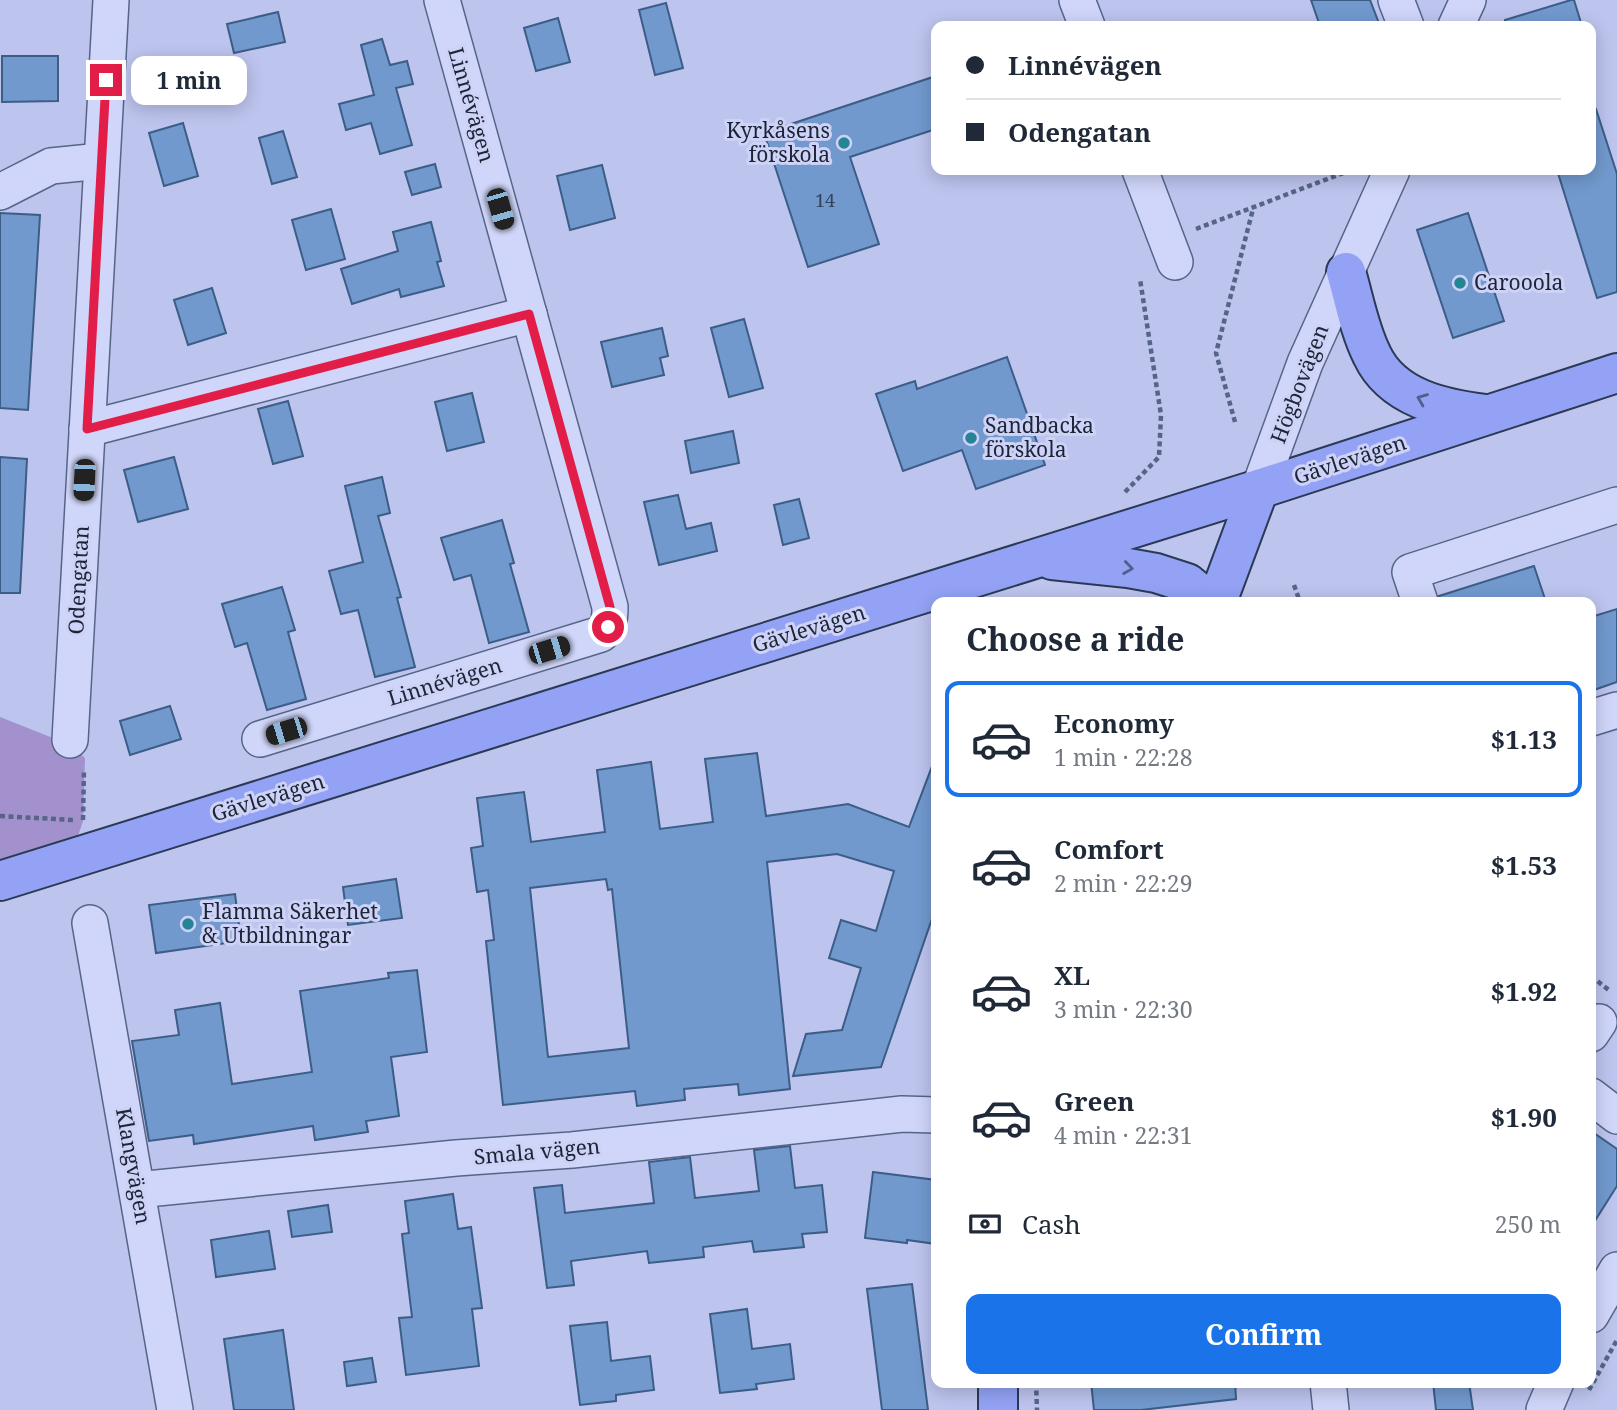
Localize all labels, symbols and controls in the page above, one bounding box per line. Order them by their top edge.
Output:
street label: Linnévägen [442,44,502,165]
text: Linnévägen [1008,47,1162,83]
callout: 1 min [130,56,246,104]
route end [90,64,122,96]
text: 1 min [156,64,222,96]
text: Odengatan [1008,114,1151,150]
place label: Kyrkåsens förskola [726,116,830,168]
marker: Kyrkåsens förskola [836,135,852,151]
car [485,186,516,232]
house number: 14 [815,188,835,212]
place label: Carooola [1474,268,1563,296]
marker: Carooola [1452,275,1468,291]
street label: Högbovägen [1264,320,1335,447]
one-way arrow [1417,393,1429,407]
place label: Sandbacka förskola [985,411,1094,463]
street label: Gävlevägen [1290,428,1410,490]
marker: Sandbacka förskola [963,430,979,446]
car [73,458,96,502]
street label: Odengatan [61,525,95,635]
one-way arrow [1122,561,1134,576]
street label: Gävlevägen [749,598,869,659]
route start [592,611,624,643]
text: Choose a ride [966,617,1185,660]
car [526,634,573,666]
street label: Linnévägen [384,650,505,712]
text: Economy [1054,705,1174,741]
icon: car [970,708,1033,771]
car [263,715,310,747]
text: $1.13 [1491,721,1557,757]
text: 1 min · 22:28 [1054,741,1192,773]
street label: Gävlevägen [208,767,328,828]
text: Comfort [1054,831,1164,867]
icon: car [970,834,1033,897]
text: $1.53 [1491,847,1557,883]
text: 2 min · 22:29 [1054,867,1192,899]
place label: Flamma Säkerhet & Utbildningar [202,897,378,949]
marker: Flamma Säkerhet & Utbildningar [180,916,196,932]
text: XL [1054,957,1090,993]
icon: car [970,960,1033,1023]
text: $1.92 [1491,973,1557,1009]
text: 3 min · 22:30 [1054,993,1192,1025]
text: Green [1054,1083,1135,1119]
icon: car [970,1086,1033,1149]
text: $1.90 [1491,1099,1557,1135]
street label: Klangvägen [110,1105,158,1226]
text: 4 min · 22:31 [1054,1119,1192,1151]
street label: Smala vägen [472,1132,601,1170]
icon: cash [966,1205,1004,1243]
text: Cash [1022,1206,1081,1242]
text: 250 m [1495,1208,1561,1240]
button: Confirm [966,1294,1561,1374]

